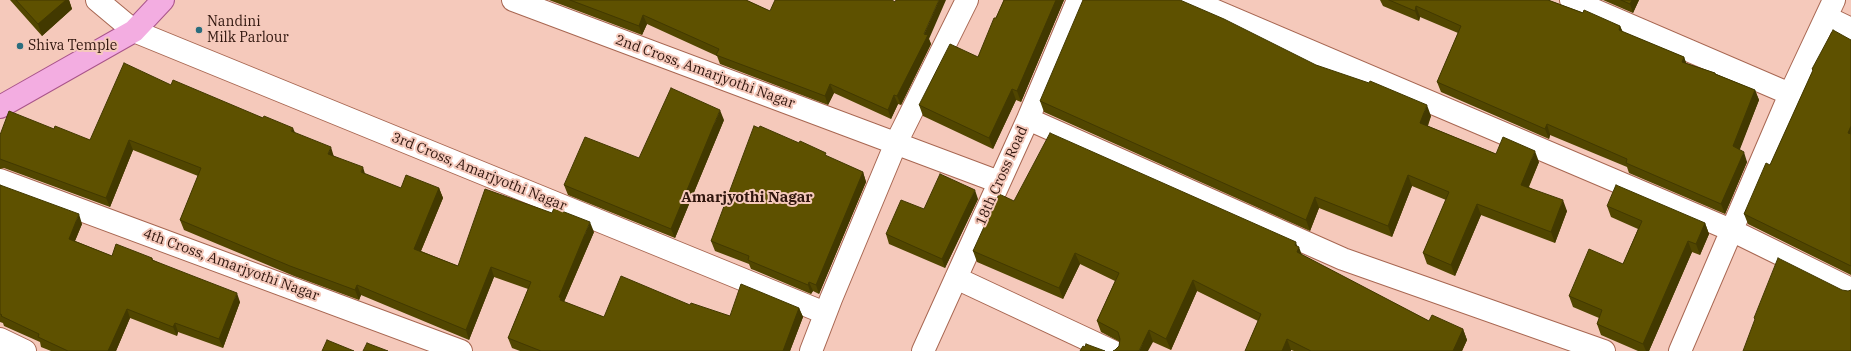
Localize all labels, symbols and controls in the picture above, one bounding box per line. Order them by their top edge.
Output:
place label: Nandini Milk Parlour [207,14,289,46]
marker: Nandini Milk Parlour [194,25,204,35]
street label: 2nd Cross, Amarjyothi Nagar [613,32,797,112]
place label: Shiva Temple [28,38,117,54]
marker: Shiva Temple [15,41,25,51]
street label: 18th Cross Road [973,124,1031,228]
street label: 3rd Cross, Amarjyothi Nagar [389,129,569,215]
district label: Amarjyothi Nagar [681,189,813,207]
street label: 4th Cross, Amarjyothi Nagar [141,225,321,305]

